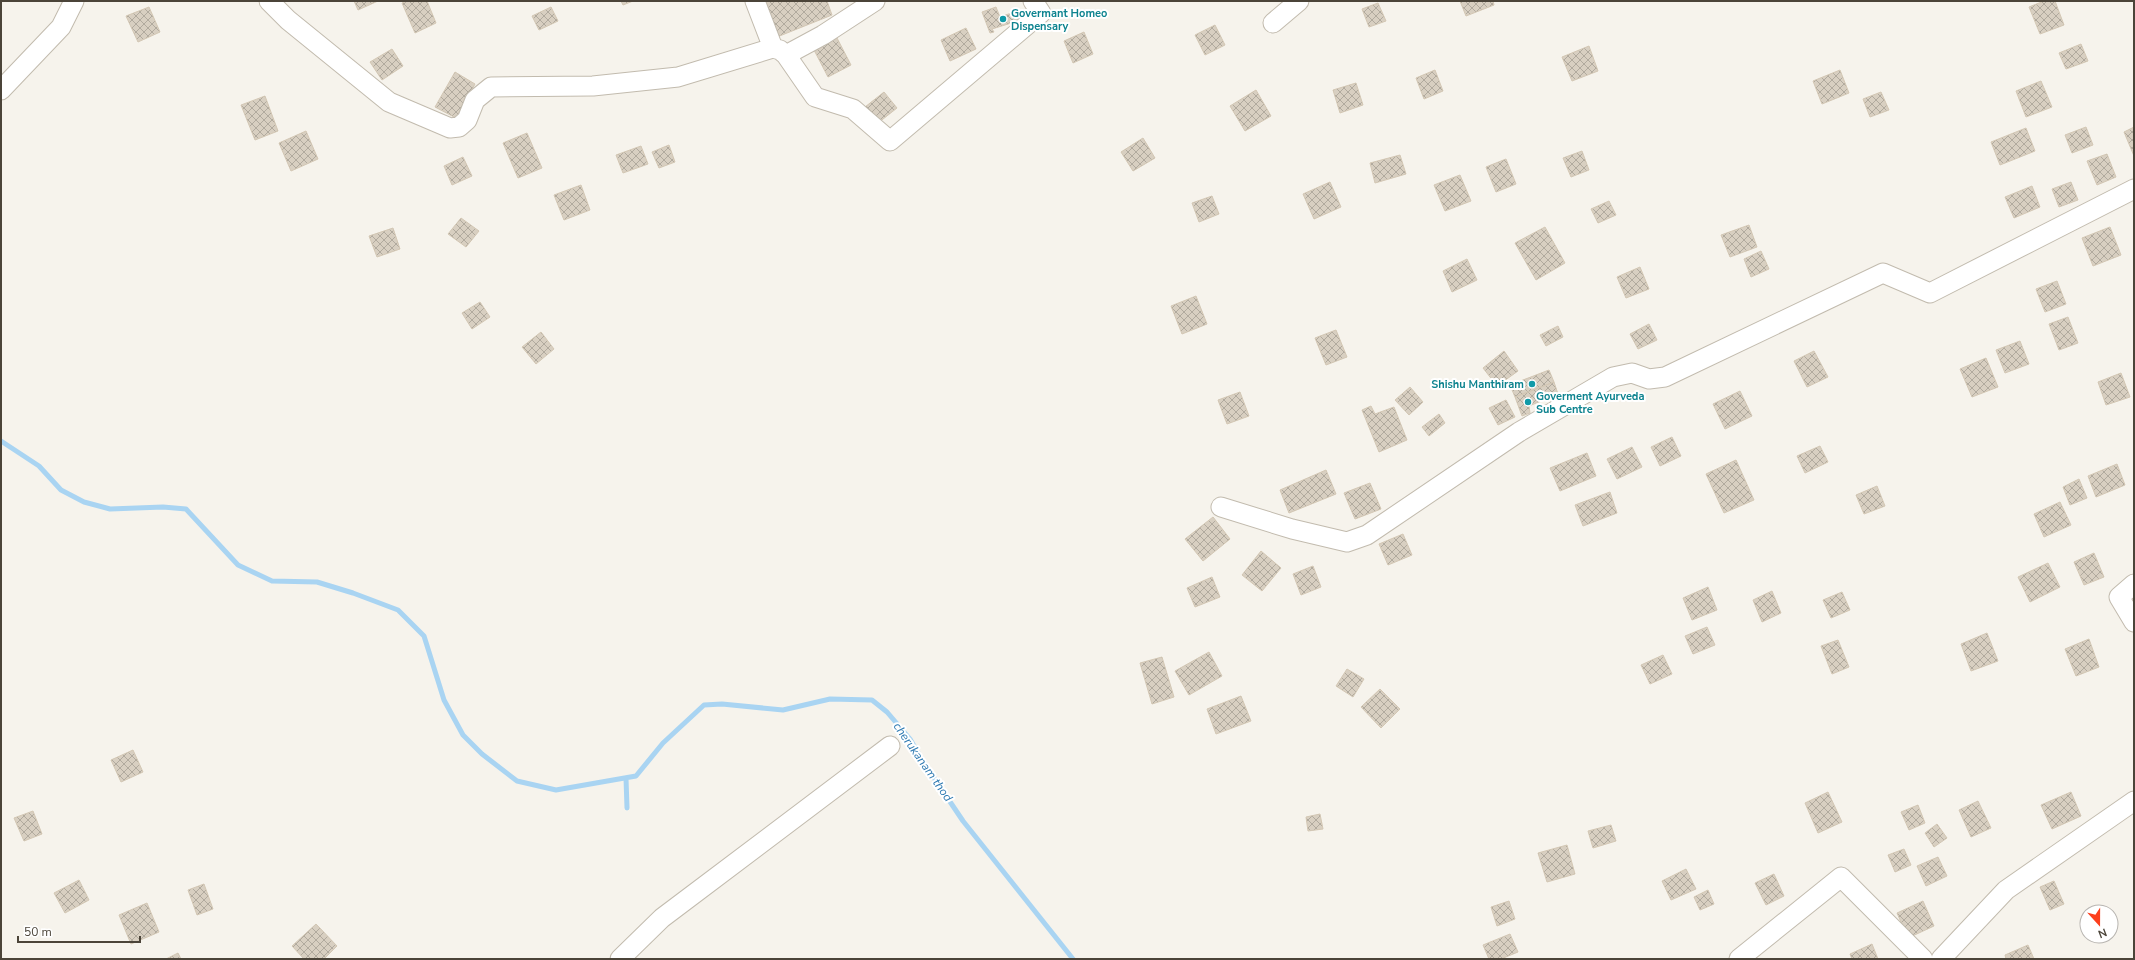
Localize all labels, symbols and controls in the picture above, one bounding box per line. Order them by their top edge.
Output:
place label: Govermant Homeo Dispensary [1011,6,1107,34]
marker: Govermant Homeo Dispensary [998,14,1008,24]
place label: Shishu Manthiram [1431,377,1524,392]
marker: Shishu Manthiram [1527,379,1537,389]
place label: Goverment Ayurveda Sub Centre [1536,389,1644,417]
marker: Goverment Ayurveda Sub Centre [1523,397,1533,407]
water label: cherukanam thod [890,719,956,805]
north arrow [2079,904,2119,944]
scale bar [18,918,140,944]
text: 50 m [24,924,52,940]
text: N [2096,924,2109,941]

